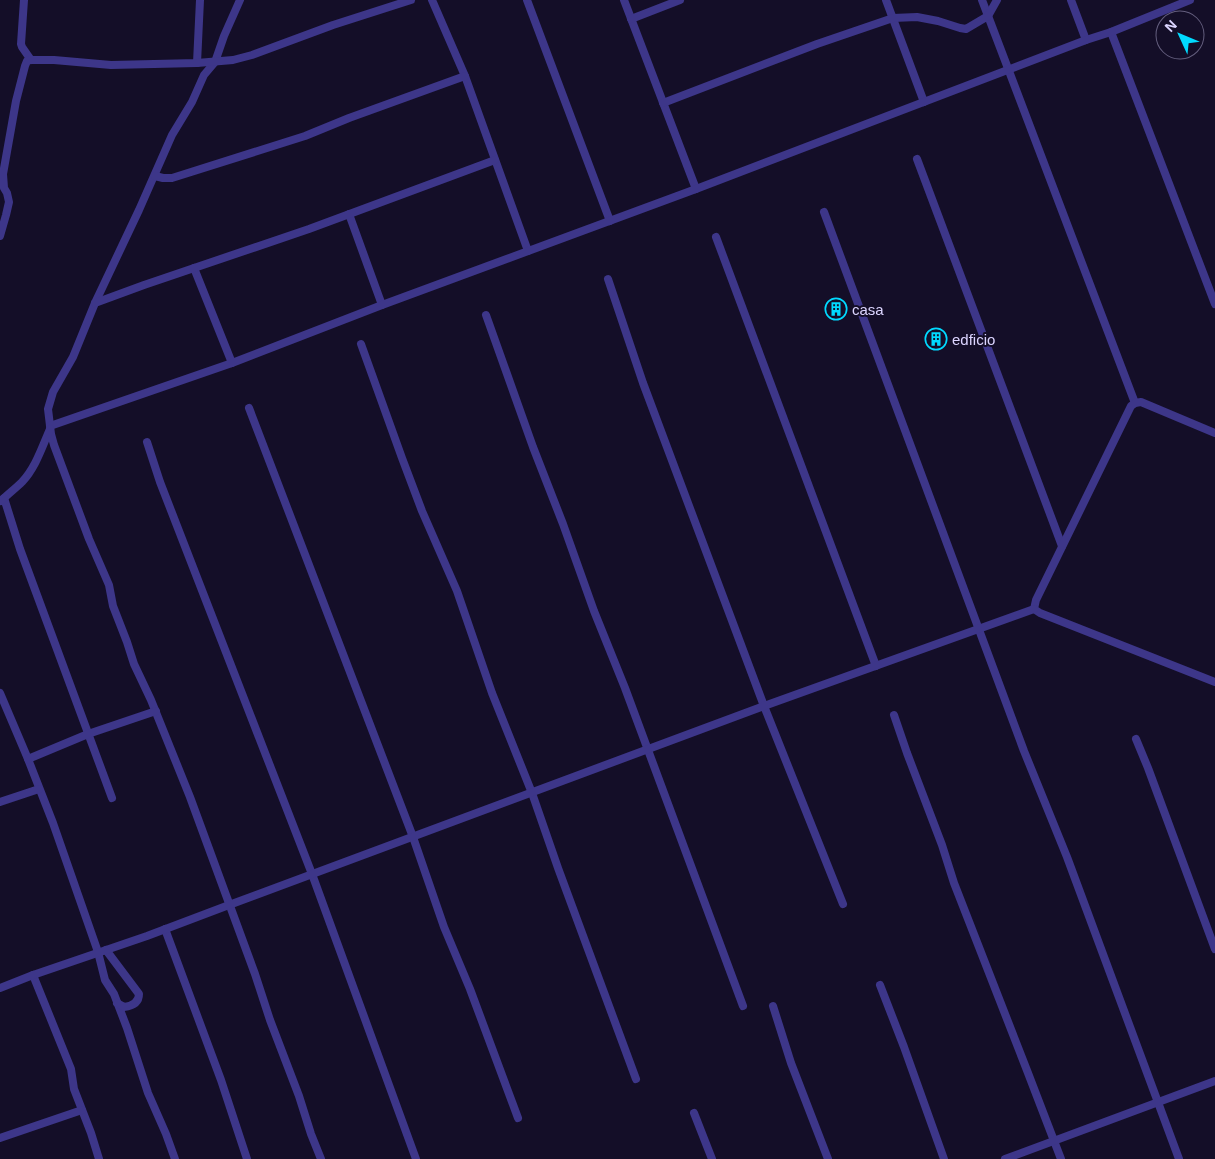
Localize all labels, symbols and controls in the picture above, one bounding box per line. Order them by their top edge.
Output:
north arrow [1155,10,1205,60]
text: N [1161,17,1180,35]
building icon: casa [824,297,848,321]
place label: casa [852,301,884,318]
building icon: edficio [924,327,948,351]
place label: edficio [952,331,995,348]

